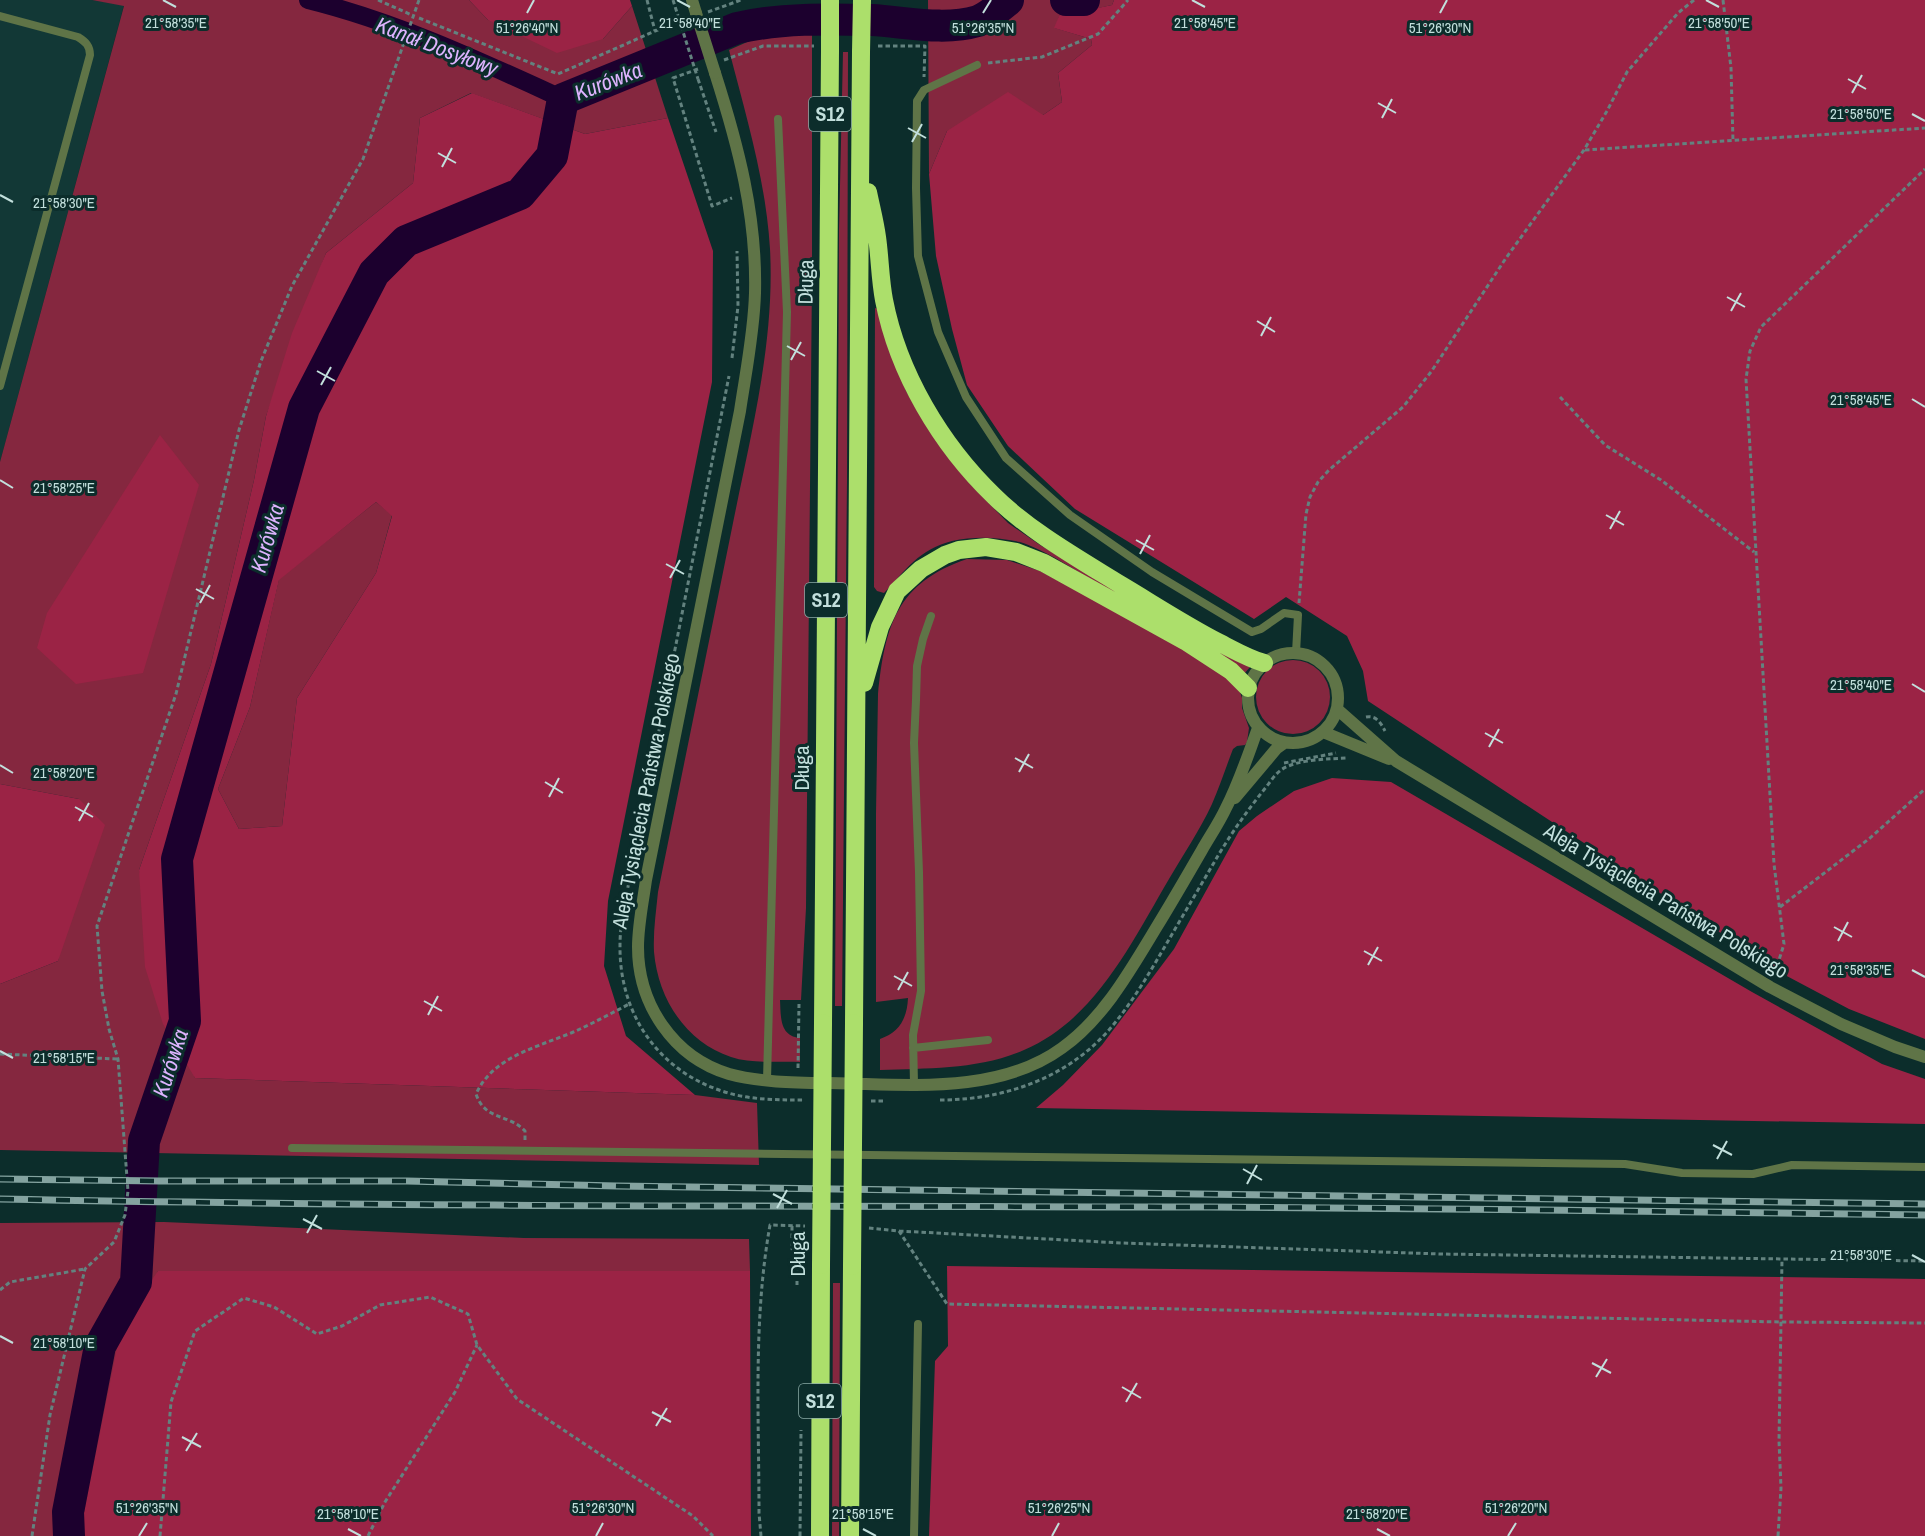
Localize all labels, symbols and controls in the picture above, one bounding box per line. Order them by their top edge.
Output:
water label: Kanał Dosyłowy [372,9,503,83]
text: 21°58'35"E [145,12,207,33]
text: 21°58'40"E [659,12,721,33]
text: 21°58'45"E [1174,12,1236,33]
text: 21°58'50"E [1688,12,1750,33]
text: 51°26'40"N [496,17,558,38]
text: 51°26'35"N [952,17,1014,38]
text: 51°26'30"N [1409,17,1471,38]
water label: Kurówka [570,54,646,108]
road number: S12 [809,97,851,131]
text: 21°58'50"E [1830,103,1892,124]
text: 21°58'30"E [33,192,95,213]
street label: Długa [791,259,820,305]
text: 21°58'45"E [1830,389,1892,410]
text: 21°58'25"E [33,477,95,498]
water label: Kurówka [243,500,291,576]
road number: S12 [805,583,847,617]
street label: Aleja Tysiąclecia Państwa Polskiego [604,651,686,932]
text: 21°58'40"E [1830,674,1892,695]
street label: Długa [787,745,816,790]
text: 21°58'20"E [33,762,95,783]
street label: Aleja Tysiąclecia Państwa Polskiego [1538,815,1794,985]
text: 21°58'35"E [1830,959,1892,980]
water label: Kurówka [145,1025,195,1101]
text: 21°58'15"E [33,1047,95,1068]
street label: Długa [783,1231,812,1276]
text: 21°58'30"E [1830,1244,1892,1265]
text: 21°58'10"E [33,1332,95,1353]
road number: S12 [799,1384,841,1418]
text: 51°26'35"N [116,1497,178,1518]
text: 51°26'30"N [572,1497,634,1518]
text: 51°26'25"N [1028,1497,1090,1518]
text: 51°26'20"N [1485,1497,1547,1518]
text: 21°58'10"E [317,1503,379,1524]
text: 21°58'15"E [832,1503,894,1524]
text: 21°58'20"E [1346,1503,1408,1524]

